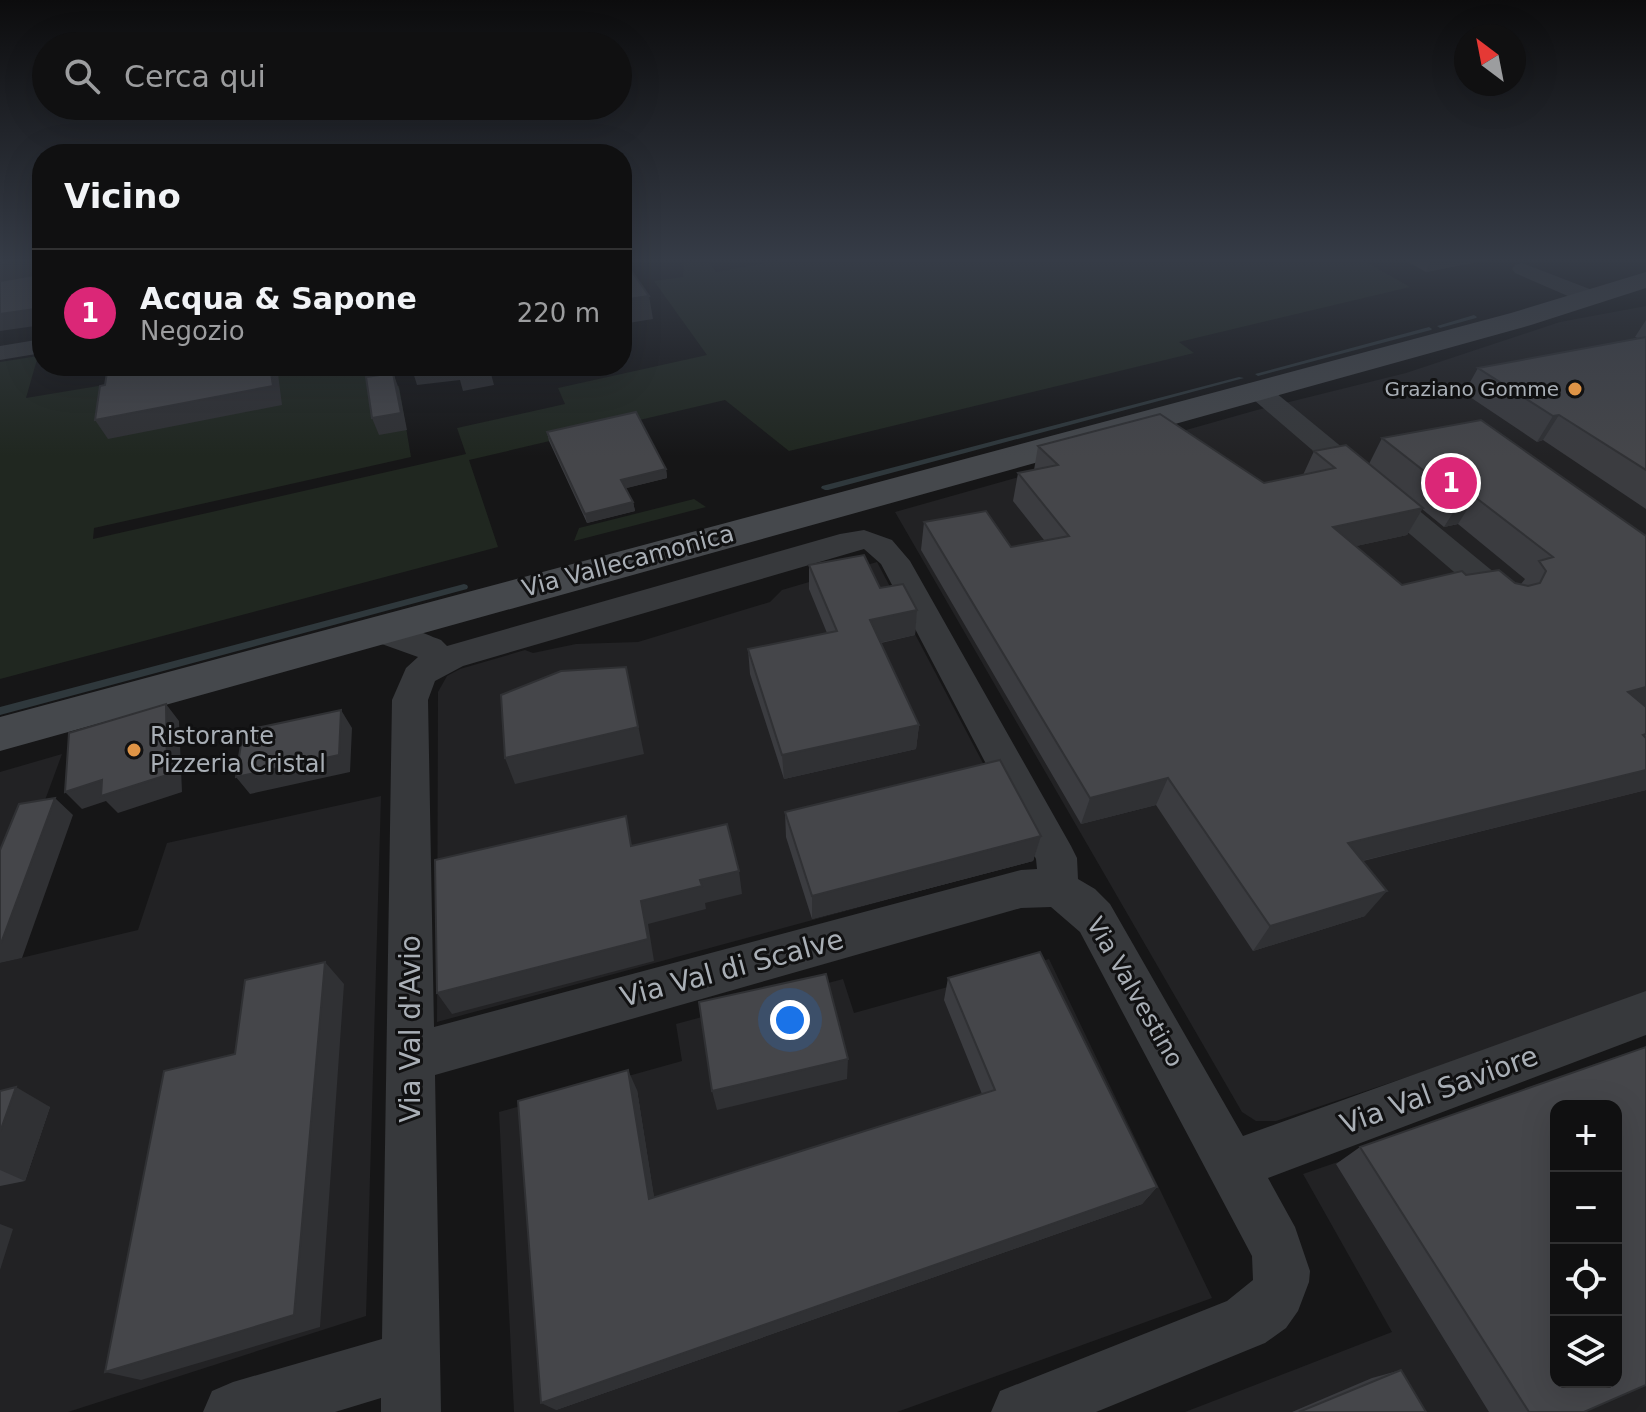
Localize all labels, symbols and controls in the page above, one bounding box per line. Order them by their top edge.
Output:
north arrow [1454,24,1526,96]
search box [32,32,632,120]
icon: search [60,54,104,98]
text: Cerca qui [124,59,266,94]
text: Vicino [64,176,181,216]
text: Acqua & Sapone [140,281,417,316]
text: 1 [81,298,99,328]
text: 220 m [517,298,600,328]
text: Negozio [140,316,245,346]
place label: Graziano Gomme [1384,377,1559,401]
marker: Graziano Gomme [1566,380,1584,398]
pin: 1 [1425,453,1477,513]
street label: Via Vallecamonica [519,519,737,603]
place label: Ristorante Pizzeria Cristal [150,722,326,778]
marker: Ristorante Pizzeria Cristal [125,741,143,759]
street label: Via Valvestino [1081,912,1189,1072]
street label: Via Val di Scalve [617,922,847,1014]
street label: Via Val d'Avio [394,935,427,1123]
your location [770,1000,810,1040]
street label: Via Val Saviore [1336,1039,1542,1141]
map controls [1550,1100,1622,1388]
button: + [1550,1100,1622,1172]
button: − [1550,1172,1622,1244]
button: locate [1550,1244,1622,1316]
button: layers [1550,1316,1622,1388]

